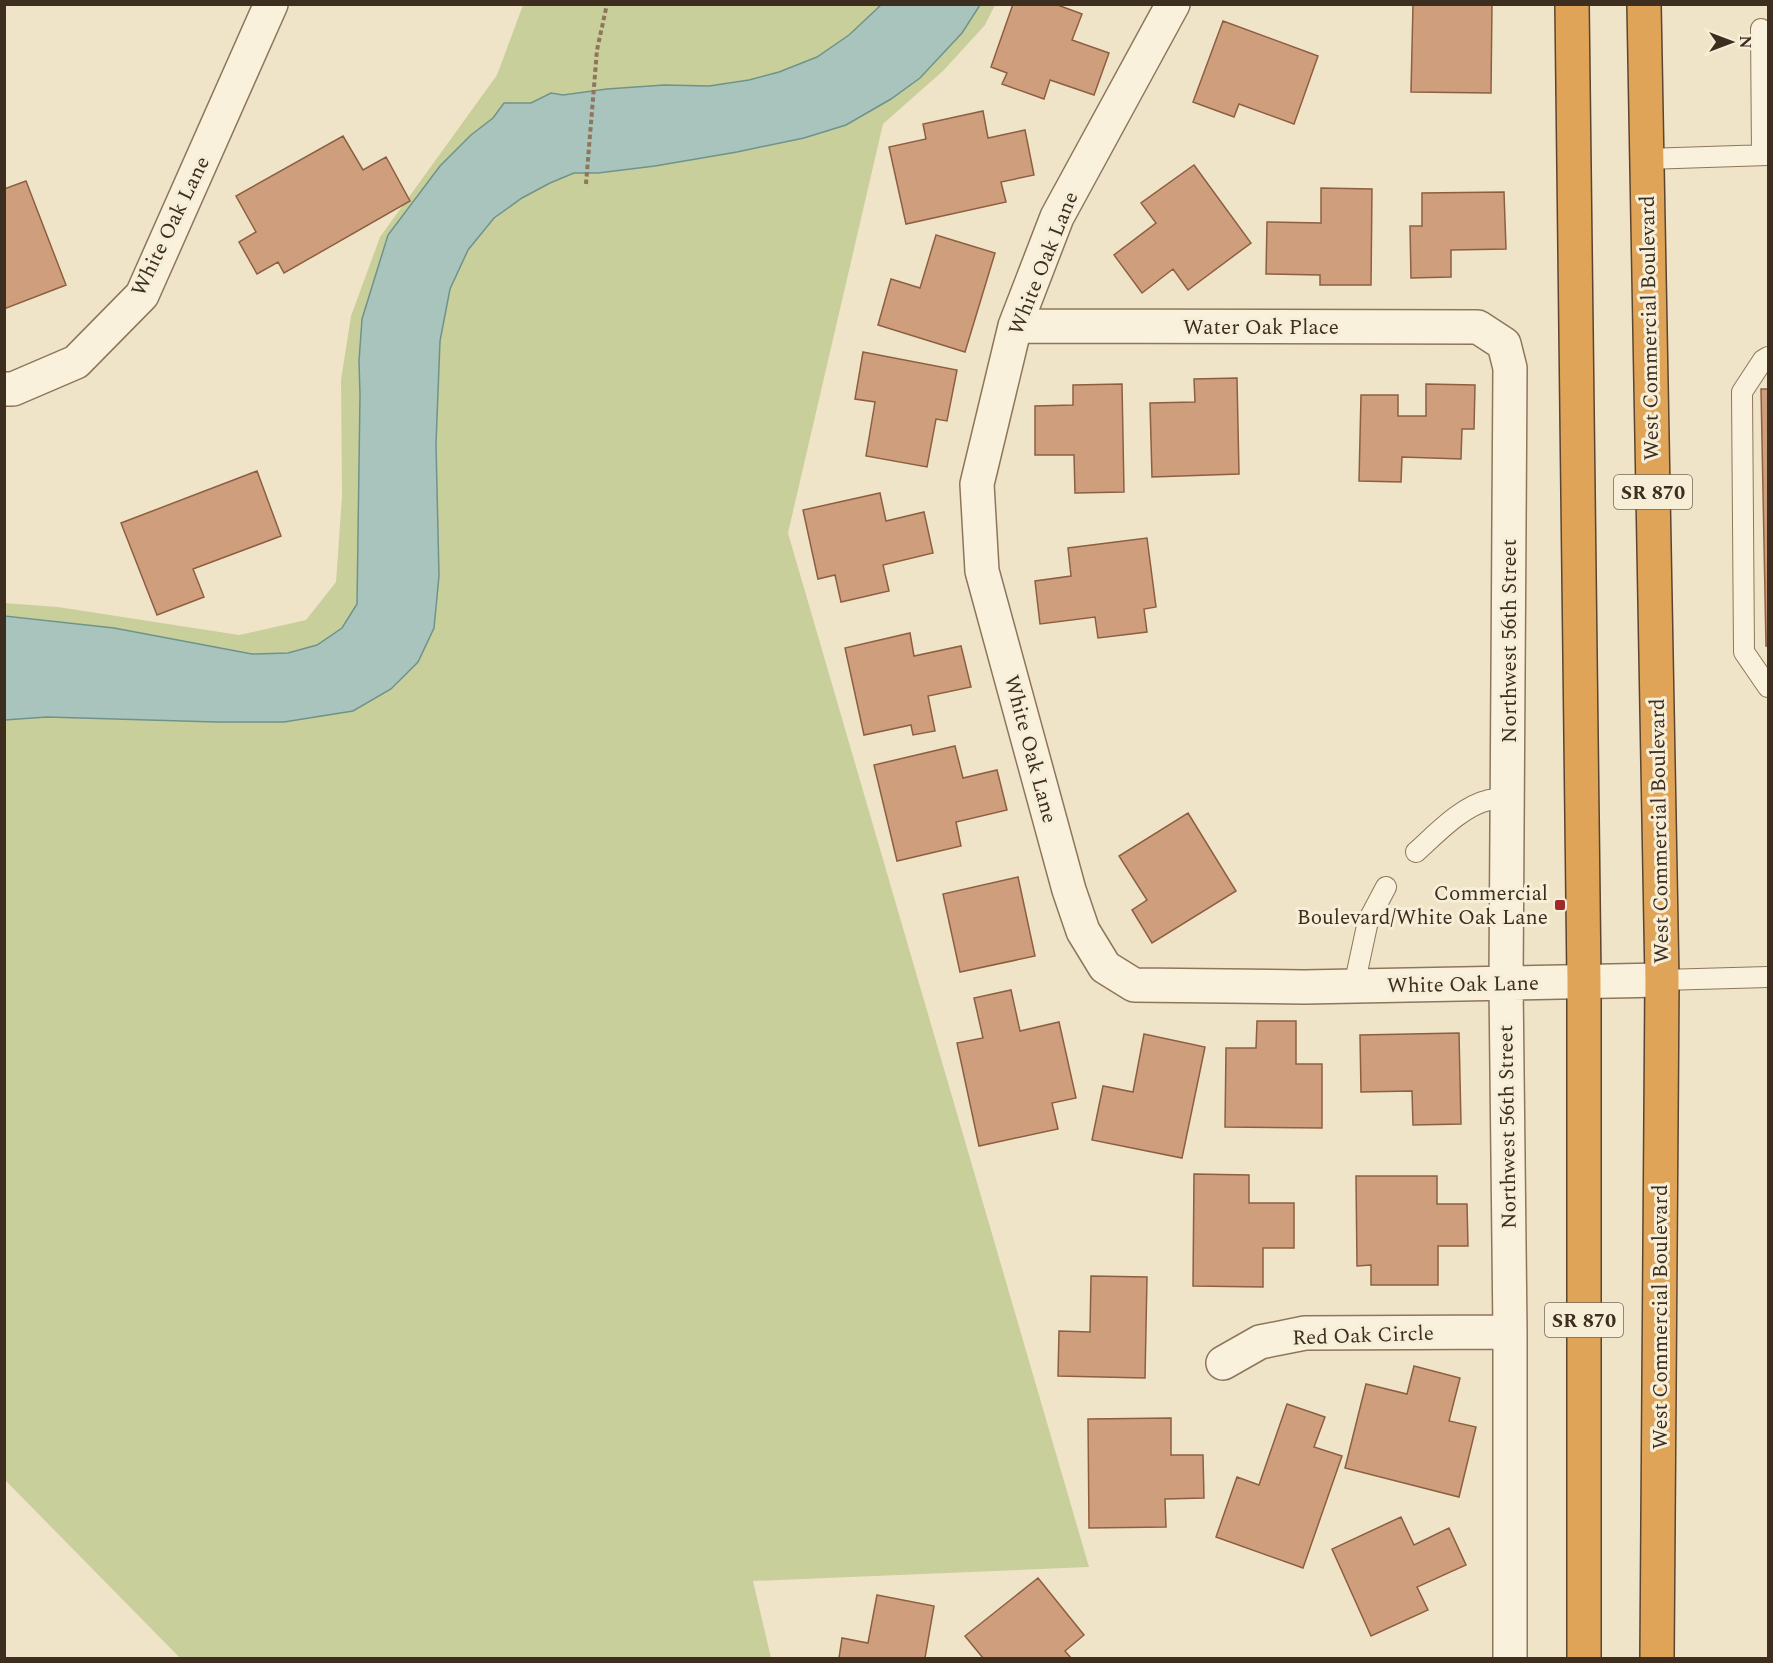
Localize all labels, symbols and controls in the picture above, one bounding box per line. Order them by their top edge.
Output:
north arrow [1701,12,1761,72]
text: N [1733,35,1757,49]
street label: White Oak Lane [123,151,219,302]
street label: White Oak Lane [1001,187,1087,340]
street label: West Commercial Boulevard [1632,195,1668,461]
street label: Water Oak Place [1183,312,1339,344]
road number: SR 870 [1614,475,1692,509]
street label: Northwest 56th Street [1494,539,1526,743]
street label: White Oak Lane [995,672,1065,827]
street label: West Commercial Boulevard [1642,698,1678,964]
place label: Commercial Boulevard/White Oak Lane [1297,878,1548,934]
marker: Commercial Boulevard/White Oak Lane [1553,898,1567,912]
street label: White Oak Lane [1387,968,1539,1002]
street label: Northwest 56th Street [1490,1025,1526,1229]
street label: West Commercial Boulevard [1645,1184,1677,1450]
road number: SR 870 [1545,1303,1623,1337]
street label: Red Oak Circle [1292,1318,1434,1354]

